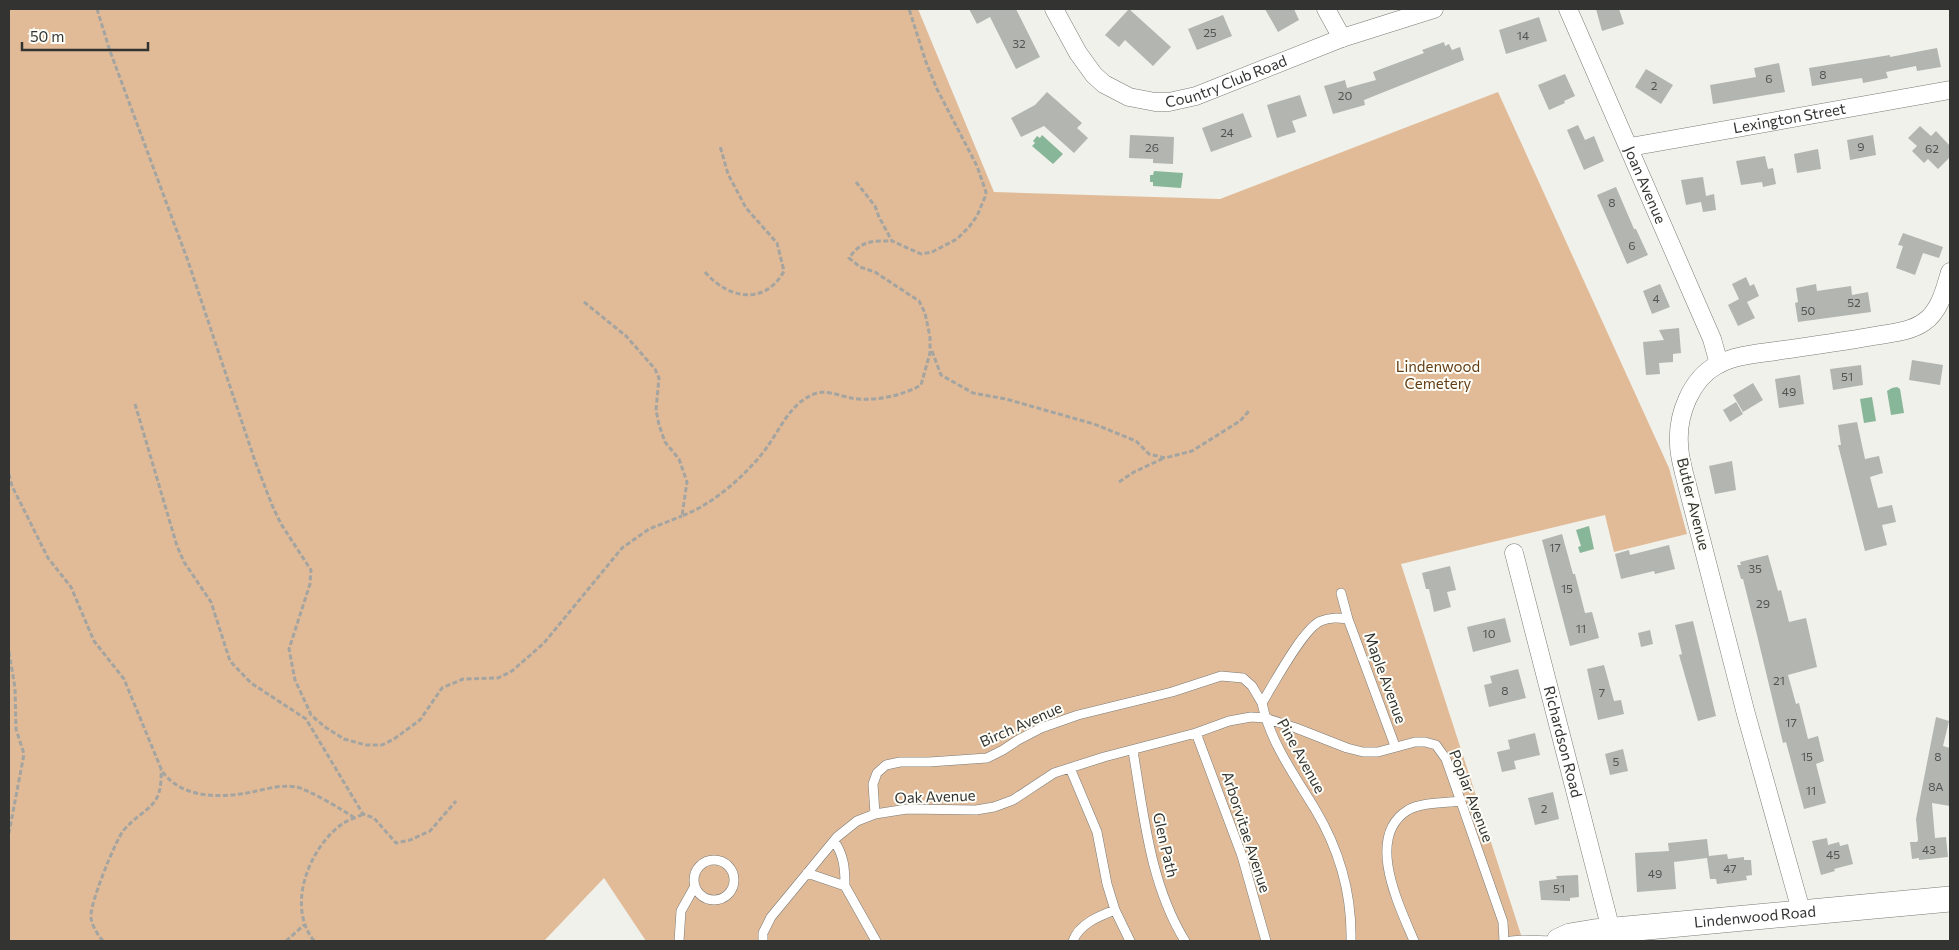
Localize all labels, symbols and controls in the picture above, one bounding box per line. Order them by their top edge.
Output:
scale bar [22,20,149,52]
house number: 25 [1203,25,1217,39]
text: 50 m [30,27,64,45]
house number: 14 [1517,28,1529,42]
house number: 32 [1012,36,1026,50]
street label: Country Club Road [1163,51,1289,111]
house number: 8 [1819,67,1827,81]
house number: 6 [1765,71,1773,85]
house number: 2 [1651,78,1658,92]
house number: 20 [1338,88,1352,102]
street label: Lexington Street [1732,99,1847,136]
house number: 24 [1220,125,1234,139]
house number: 9 [1857,139,1865,153]
house number: 26 [1145,140,1159,154]
house number: 62 [1925,141,1939,155]
street label: Joan Avenue [1621,143,1671,226]
house number: 8 [1608,195,1616,209]
house number: 6 [1628,238,1636,252]
house number: 4 [1652,291,1660,305]
house number: 52 [1847,295,1861,309]
house number: 50 [1801,303,1816,317]
park label: Lindenwood Cemetery [1396,357,1480,392]
house number: 51 [1841,369,1853,383]
house number: 49 [1782,384,1796,398]
street label: Butler Avenue [1674,456,1714,552]
house number: 17 [1549,540,1561,554]
house number: 35 [1748,561,1762,575]
house number: 15 [1561,581,1573,595]
house number: 29 [1756,596,1770,610]
house number: 11 [1576,621,1586,635]
house number: 10 [1483,626,1496,640]
street label: Maple Avenue [1361,630,1411,726]
house number: 21 [1773,673,1785,687]
house number: 8 [1501,683,1509,697]
street label: Richardson Road [1541,684,1587,799]
house number: 7 [1599,685,1605,699]
street label: Birch Avenue [977,698,1065,750]
street label: Pine Avenue [1274,715,1330,796]
house number: 17 [1785,715,1797,729]
street label: Poplar Avenue [1446,747,1498,844]
house number: 15 [1801,749,1813,763]
house number: 8 [1934,749,1942,763]
house number: 5 [1613,754,1620,768]
street label: Arborvitae Avenue [1219,769,1275,895]
house number: 8A [1928,779,1944,793]
house number: 11 [1806,783,1816,797]
street label: Oak Avenue [894,786,976,806]
house number: 2 [1541,801,1548,815]
street label: Glen Path [1150,811,1182,879]
house number: 43 [1922,842,1936,856]
house number: 45 [1826,847,1840,861]
house number: 47 [1723,861,1737,875]
house number: 49 [1648,866,1662,880]
house number: 51 [1553,881,1565,895]
street label: Lindenwood Road [1693,901,1817,931]

